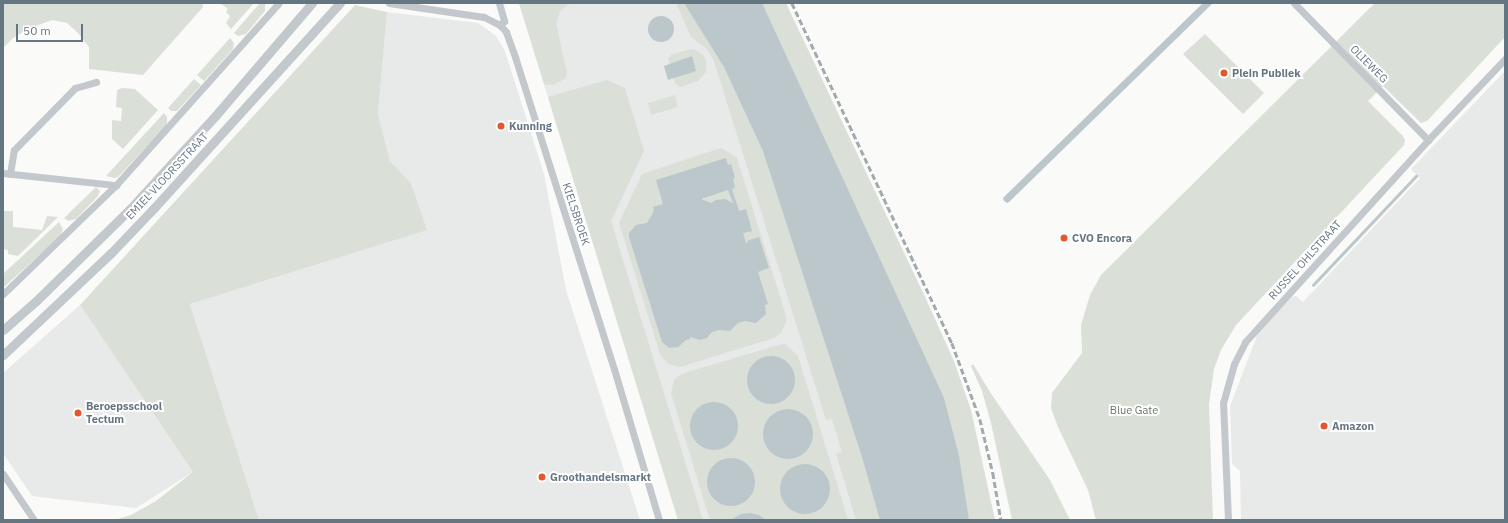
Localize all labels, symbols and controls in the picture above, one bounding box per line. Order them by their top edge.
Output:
scale bar [18,16,85,42]
text: 50 m [23,23,51,38]
street label: OLIEWEG [1347,42,1391,86]
place label: Plein Publiek [1232,66,1300,80]
marker: Plein Publiek [1219,68,1229,78]
place label: Kunning [509,119,552,133]
marker: Kunning [496,121,506,131]
street label: EMIEL VLOORSSTRAAT [123,130,211,222]
street label: KIELSBROEK [560,181,592,247]
street label: RUSSEL OHLSTRAAT [1266,218,1344,302]
place label: CVO Encora [1072,231,1132,245]
marker: CVO Encora [1059,233,1069,243]
place label: Beroepsschool Tectum [86,400,162,426]
park label: Blue Gate [1110,403,1158,417]
marker: Beroepsschool Tectum [73,408,83,418]
place label: Amazon [1332,419,1374,433]
marker: Amazon [1319,421,1329,431]
place label: Groothandelsmarkt [550,470,651,484]
marker: Groothandelsmarkt [537,472,547,482]

